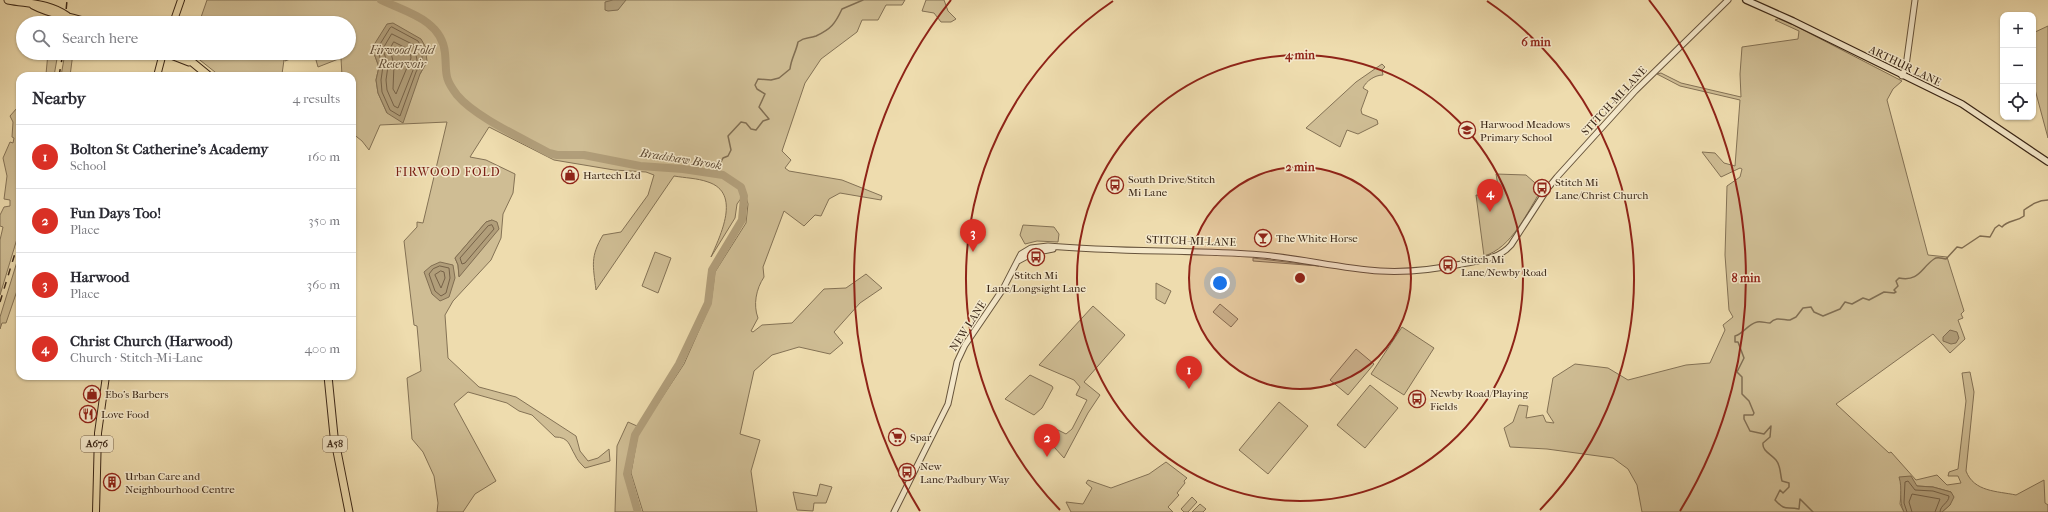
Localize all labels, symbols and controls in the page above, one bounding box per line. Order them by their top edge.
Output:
map controls [2000,12,2036,120]
button: + [2000,12,2036,48]
search box [16,16,356,60]
icon: search [30,27,52,49]
text: Search here [62,29,138,47]
text: 6 min [1521,35,1552,49]
street label: ARTHUR LANE [1866,42,1943,89]
water label: Firwood Fold Reservoir [369,43,436,71]
text: 4 min [1284,48,1316,63]
button: − [2000,48,2036,84]
street label: STITCH-MI-LANE [1579,63,1650,138]
button: locate [2000,84,2036,120]
text: Nearby [32,88,86,108]
text: 4 results [293,91,340,106]
place label: Harwood Meadows Primary School [1480,118,1570,144]
school or university icon: Harwood Meadows Primary School [1457,120,1477,140]
text: Bolton St Catherine's Academy [70,140,268,158]
water label: Bradshaw Brook [638,145,723,172]
text: 1 [43,149,47,164]
text: 160 m [308,149,340,164]
text: School [70,158,106,173]
text: 2 min [1285,160,1316,174]
district label: FIRWOOD FOLD [395,165,501,179]
shop icon: Hartech Ltd [560,165,580,185]
place label: Hartech Ltd [583,169,642,182]
place label: South Drive/Stitch Mi Lane [1128,173,1216,199]
bus stop icon: South Drive/Stitch Mi Lane [1105,175,1125,195]
place label: Stitch Mi Lane/Christ Church [1555,176,1649,202]
bus stop icon: Stitch Mi Lane/Christ Church [1532,178,1552,198]
pin: 4 [1477,179,1503,212]
text: Fun Days Too! [70,204,161,222]
text: 2 [42,213,48,228]
text: 350 m [308,213,340,228]
pin: 3 [960,219,986,252]
text: Place [70,222,100,237]
bar icon: The White Horse [1253,228,1273,248]
place label: The White Horse [1276,232,1358,245]
street label: STITCH-MI-LANE [1146,233,1236,249]
bus stop icon: Stitch Mi Lane/Longsight Lane [1026,247,1046,267]
place label: Stitch Mi Lane/Newby Road [1461,253,1548,279]
bus stop icon: Stitch Mi Lane/Newby Road [1438,255,1458,275]
text: Harwood [70,268,130,286]
place label: Stitch Mi Lane/Longsight Lane [986,269,1086,295]
centre of rings [1293,271,1307,285]
text: 8 min [1731,271,1762,285]
your location [1210,273,1230,293]
text: 3 [42,277,48,292]
text: 360 m [307,277,340,292]
text: Place [70,286,100,301]
street label: NEW LANE [947,298,989,354]
text: Christ Church (Harwood) [70,332,233,350]
text: 4 [41,341,49,356]
text: 400 m [304,341,340,356]
text: Church · Stitch-Mi-Lane [70,350,203,365]
pin: 1 [1176,356,1202,389]
shop icon: Ebo's Barbers [82,384,102,404]
place label: Newby Road/Playing Fields [1430,387,1529,413]
place label: Ebo's Barbers [105,388,169,401]
bus stop icon: Newby Road/Playing Fields [1407,389,1427,409]
restaurant icon: Love Food [78,404,98,424]
place label: Love Food [101,408,150,421]
pin: 2 [1034,424,1060,457]
supermarket icon: Spar [887,427,907,447]
place label: Spar [910,431,932,444]
road number: A676 [81,436,113,452]
road number: A58 [323,436,347,452]
place label: New Lane/Padbury Way [920,460,1011,486]
bus stop icon: New Lane/Padbury Way [897,462,917,482]
place label: Urban Care and Neighbourhood Centre [125,470,235,496]
building icon: Urban Care and Neighbourhood Centre [102,472,122,492]

